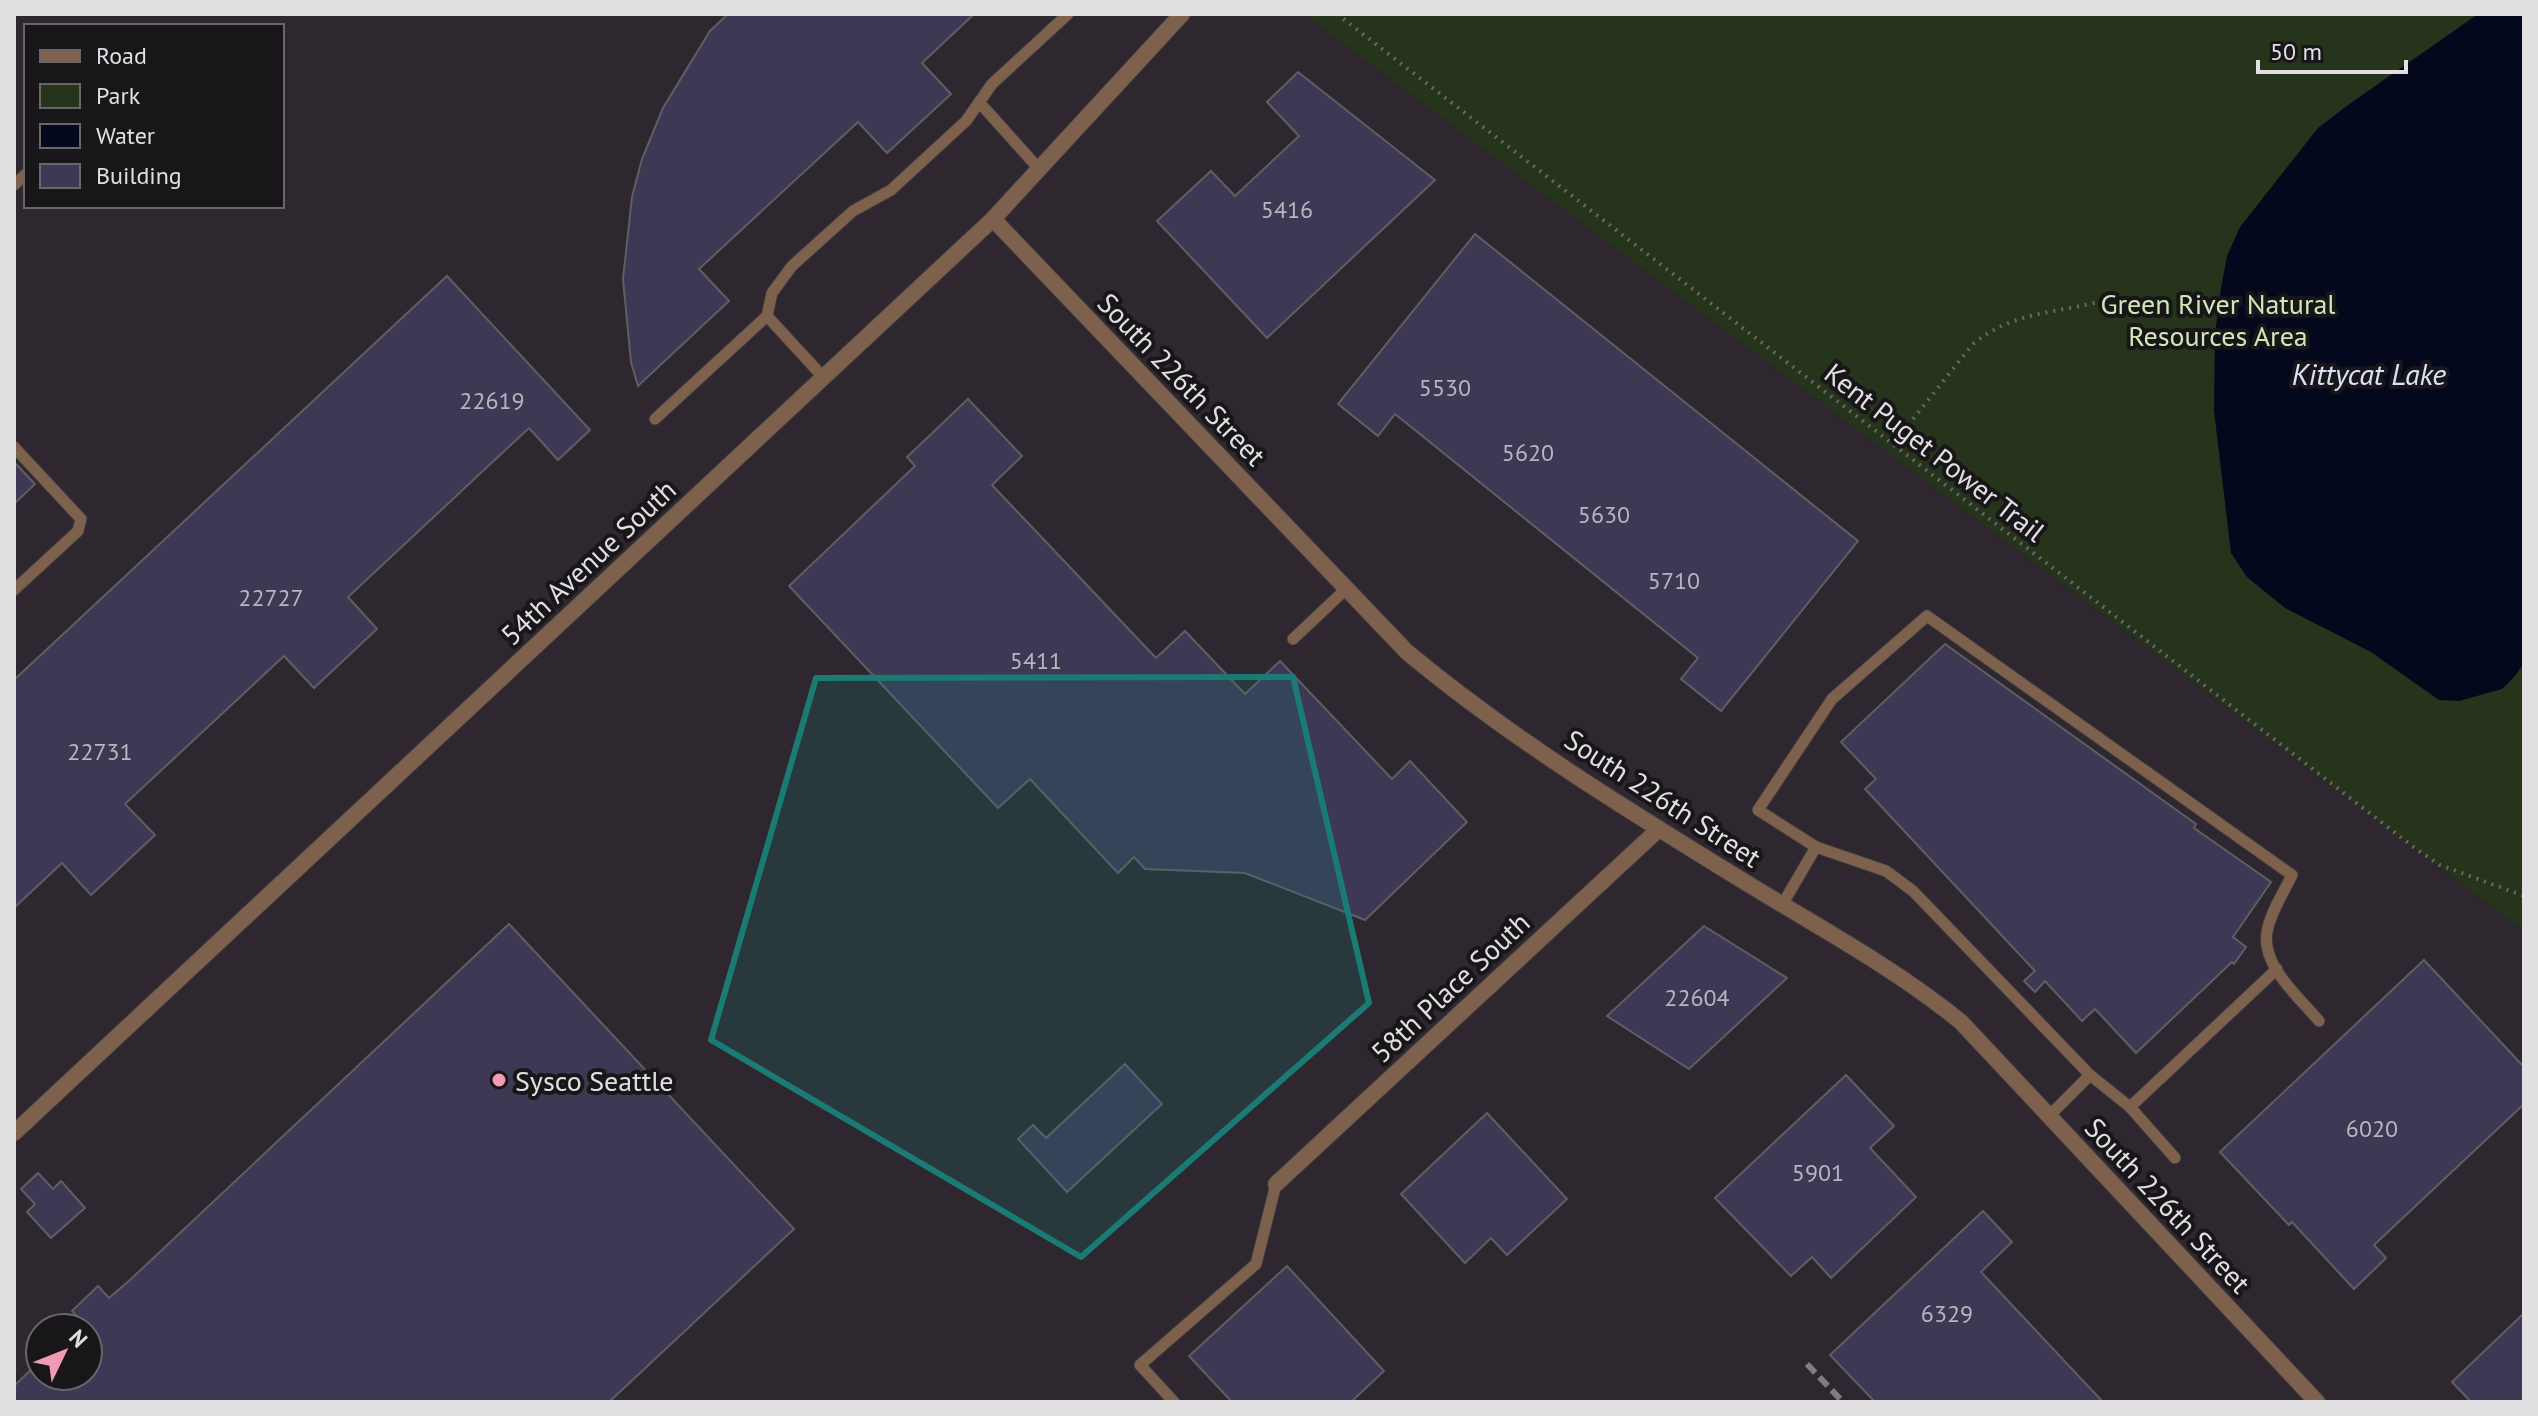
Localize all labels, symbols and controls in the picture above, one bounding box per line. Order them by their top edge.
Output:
legend [24,24,284,208]
scale bar [2258,24,2406,74]
text: 50 m [2270,36,2322,67]
text: Road [96,40,147,71]
text: Park [96,80,141,111]
text: Water [96,120,155,151]
text: Building [96,160,182,191]
house number: 5416 [1261,194,1313,225]
street label: South 226th Street [1090,285,1274,474]
park label: Green River Natural Resources Area [2100,285,2336,354]
street label: Kent Puget Power Trail [1817,354,2053,550]
water label: Kittycat Lake [2292,354,2446,393]
house number: 5530 [1419,372,1471,403]
house number: 22619 [459,385,525,416]
house number: 5620 [1502,437,1554,468]
street label: 54th Avenue South [493,471,683,653]
house number: 5630 [1578,499,1630,530]
house number: 5710 [1648,565,1700,596]
house number: 22727 [238,582,304,613]
house number: 5411 [1010,645,1062,676]
street label: South 226th Street [1558,721,1769,876]
house number: 22731 [67,736,133,767]
street label: 58th Place South [1363,904,1537,1070]
house number: 22604 [1664,982,1730,1013]
place label: Sysco Seattle [515,1062,674,1099]
marker: Sysco Seattle [490,1071,508,1089]
street label: South 226th Street [2077,1109,2259,1301]
house number: 6020 [2346,1113,2398,1144]
house number: 5901 [1792,1157,1844,1188]
house number: 6329 [1921,1298,1973,1329]
north arrow [24,1312,104,1392]
text: N [63,1324,94,1353]

